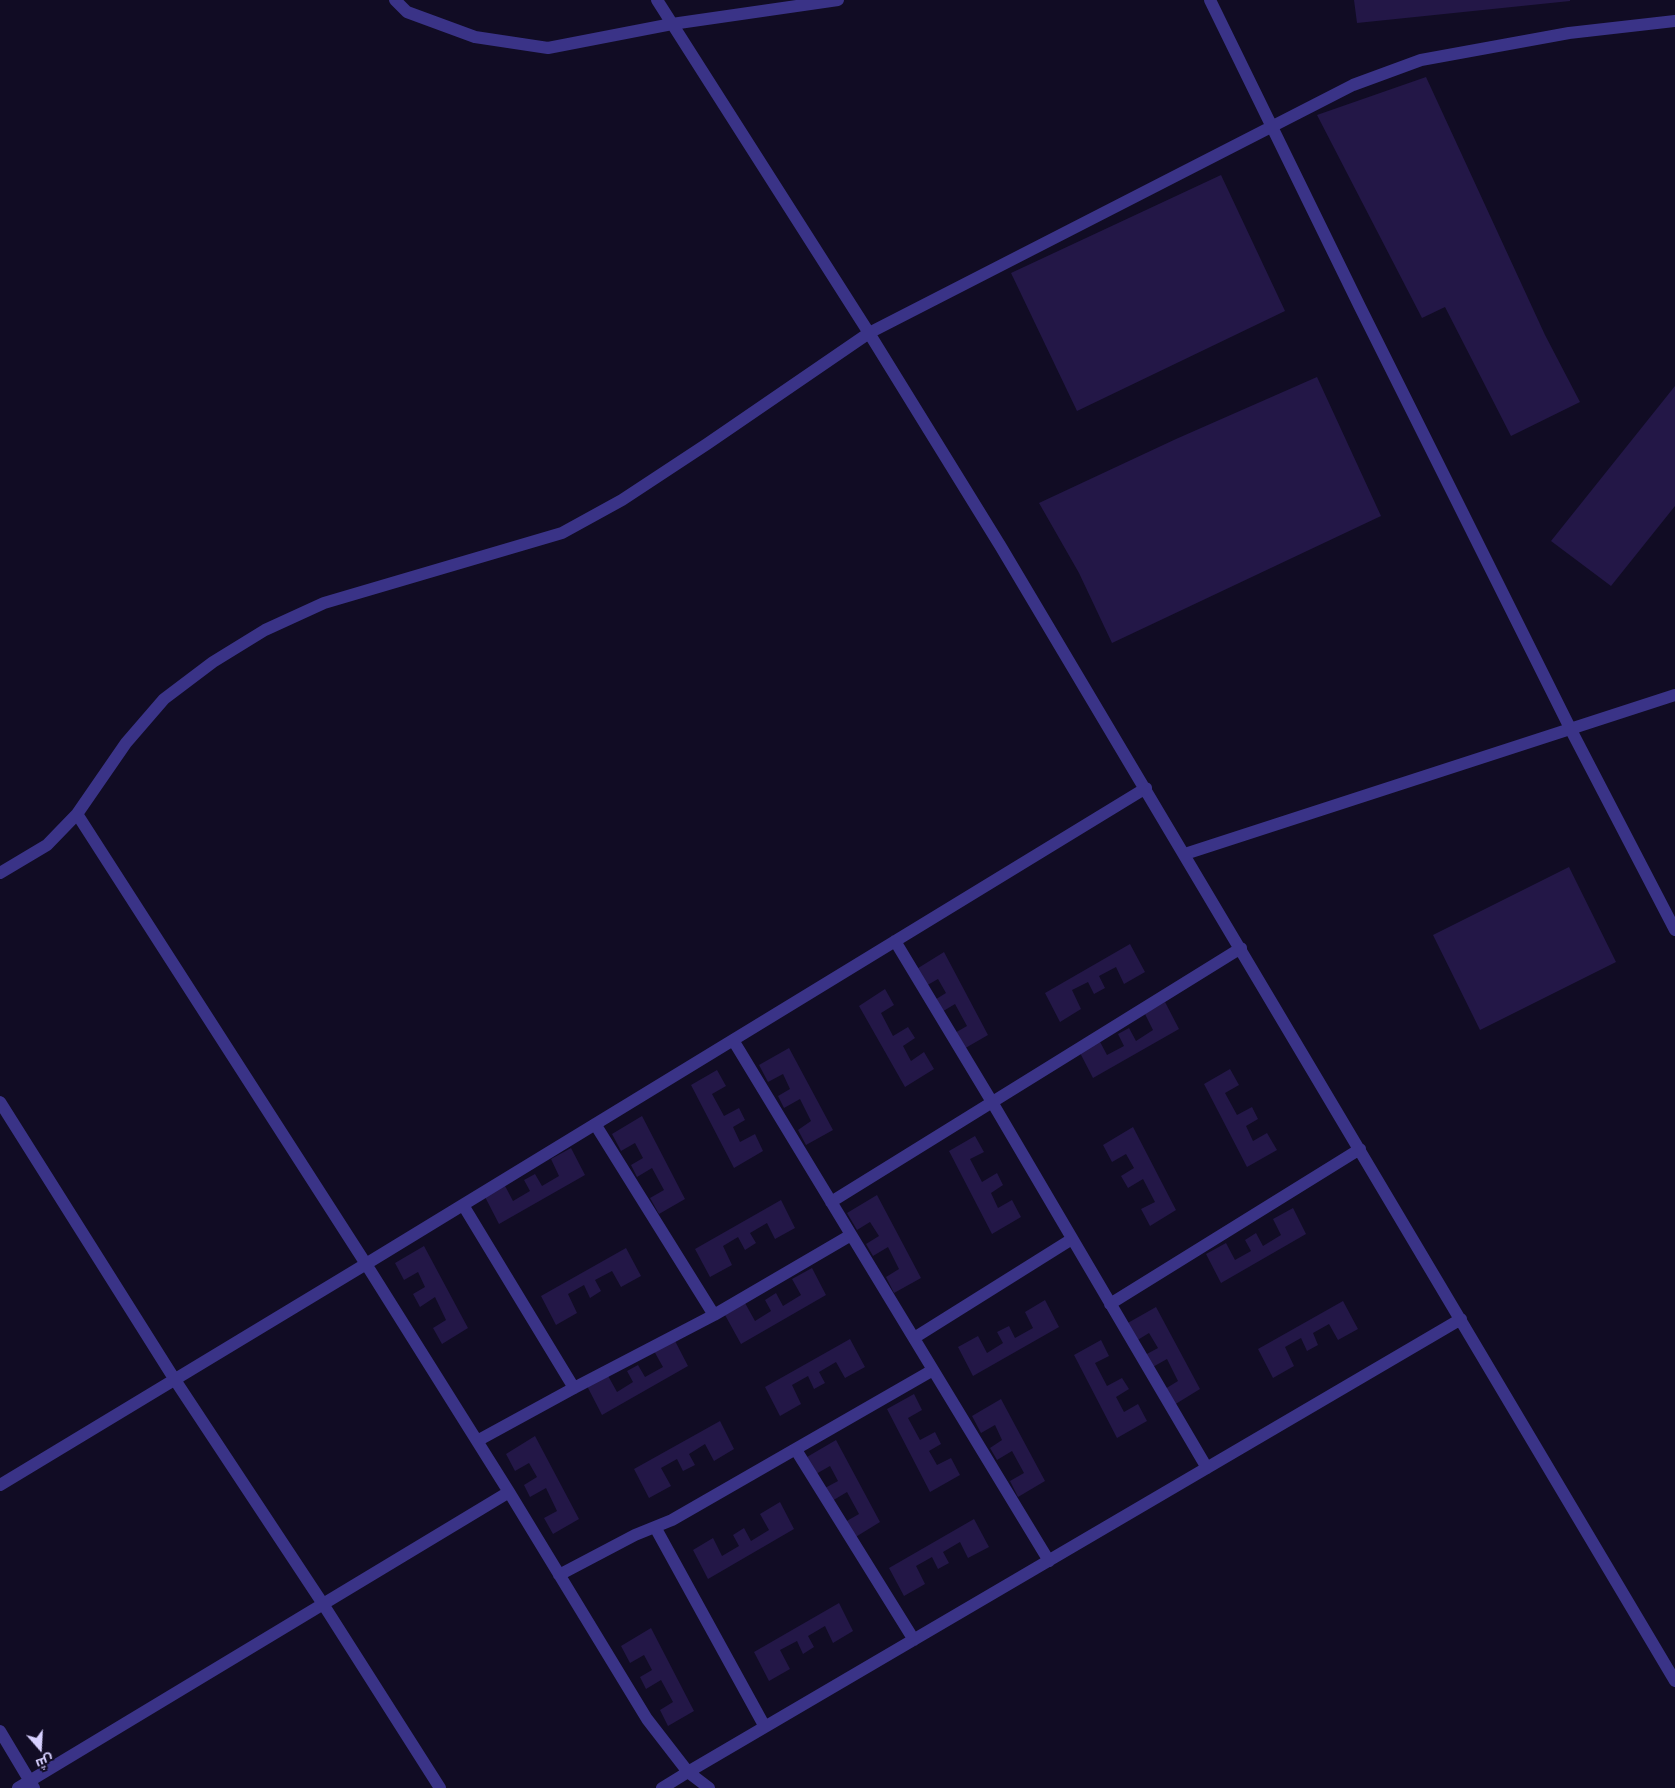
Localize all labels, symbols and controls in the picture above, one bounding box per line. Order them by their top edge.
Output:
north arrow [15,1723,65,1773]
text: ش [33,1750,57,1776]

